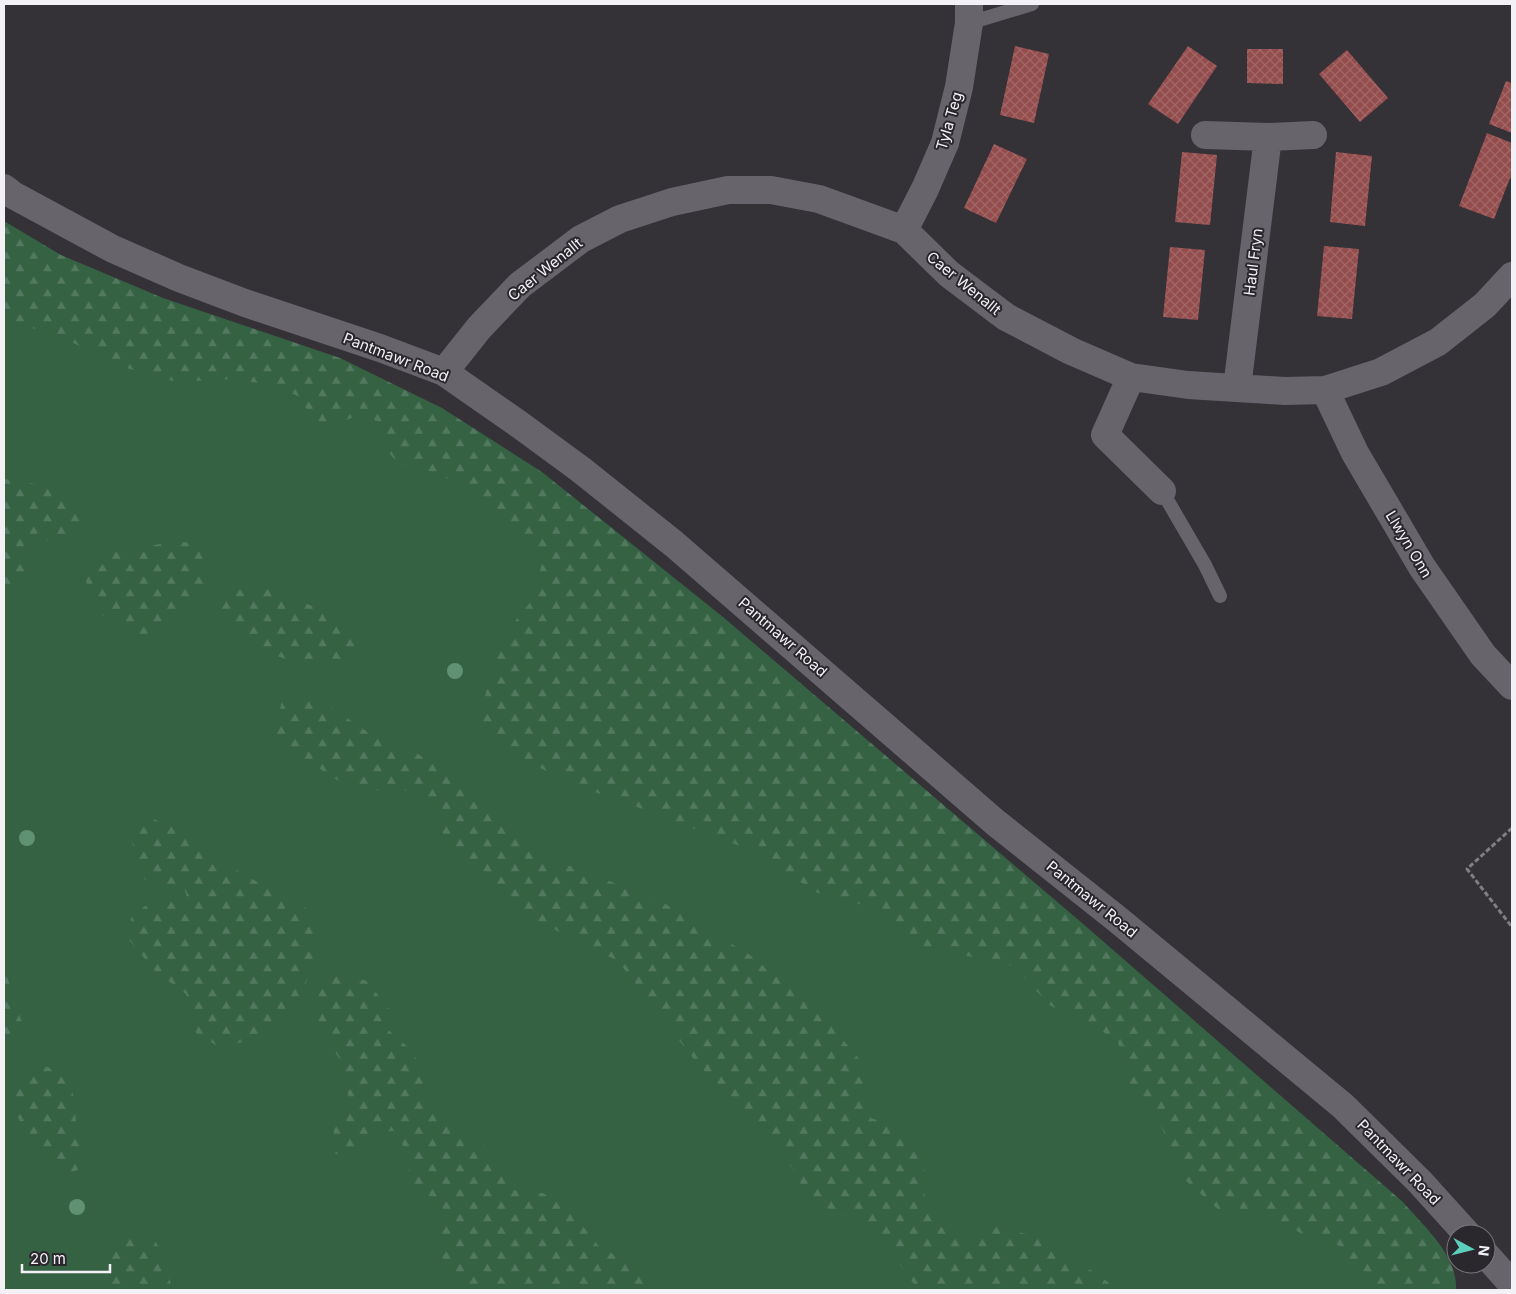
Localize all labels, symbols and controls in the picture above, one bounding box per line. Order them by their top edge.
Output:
street label: Tyla Teg [932,90,966,152]
street label: Haul Fryn [1239,227,1267,297]
street label: Caer Wenallt [504,233,586,305]
street label: Caer Wenallt [923,247,1005,319]
street label: Pantmawr Road [340,328,452,386]
street label: Llwyn Onn [1382,507,1436,581]
street label: Pantmawr Road [735,593,831,681]
street label: Pantmawr Road [1043,856,1141,942]
street label: Pantmawr Road [1353,1115,1445,1209]
north arrow [1446,1224,1496,1274]
scale bar [22,1242,110,1274]
text: N [1475,1244,1493,1257]
text: 20 m [30,1249,66,1268]

